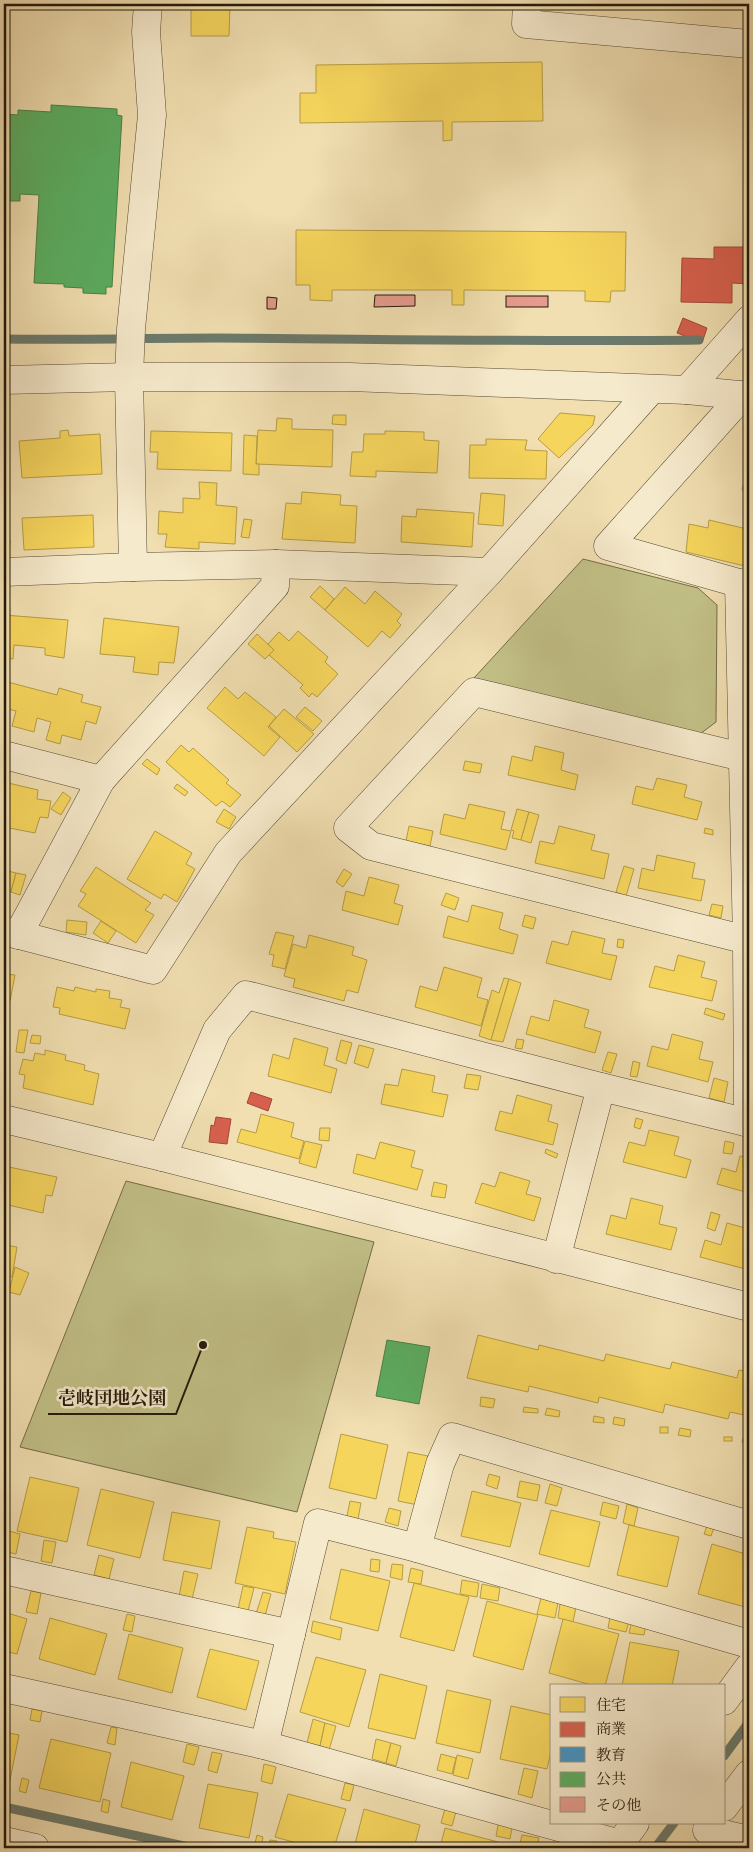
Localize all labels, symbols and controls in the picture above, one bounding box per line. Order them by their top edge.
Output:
callout: 壱岐団地公園 [48,1381,176,1414]
text: 壱岐団地公園 [58,1387,166,1409]
legend [550,1684,726,1824]
text: 住宅 [596,1695,626,1714]
text: 商業 [596,1719,626,1738]
text: 教育 [596,1745,626,1764]
text: 公共 [596,1769,626,1788]
text: その他 [596,1795,641,1814]

